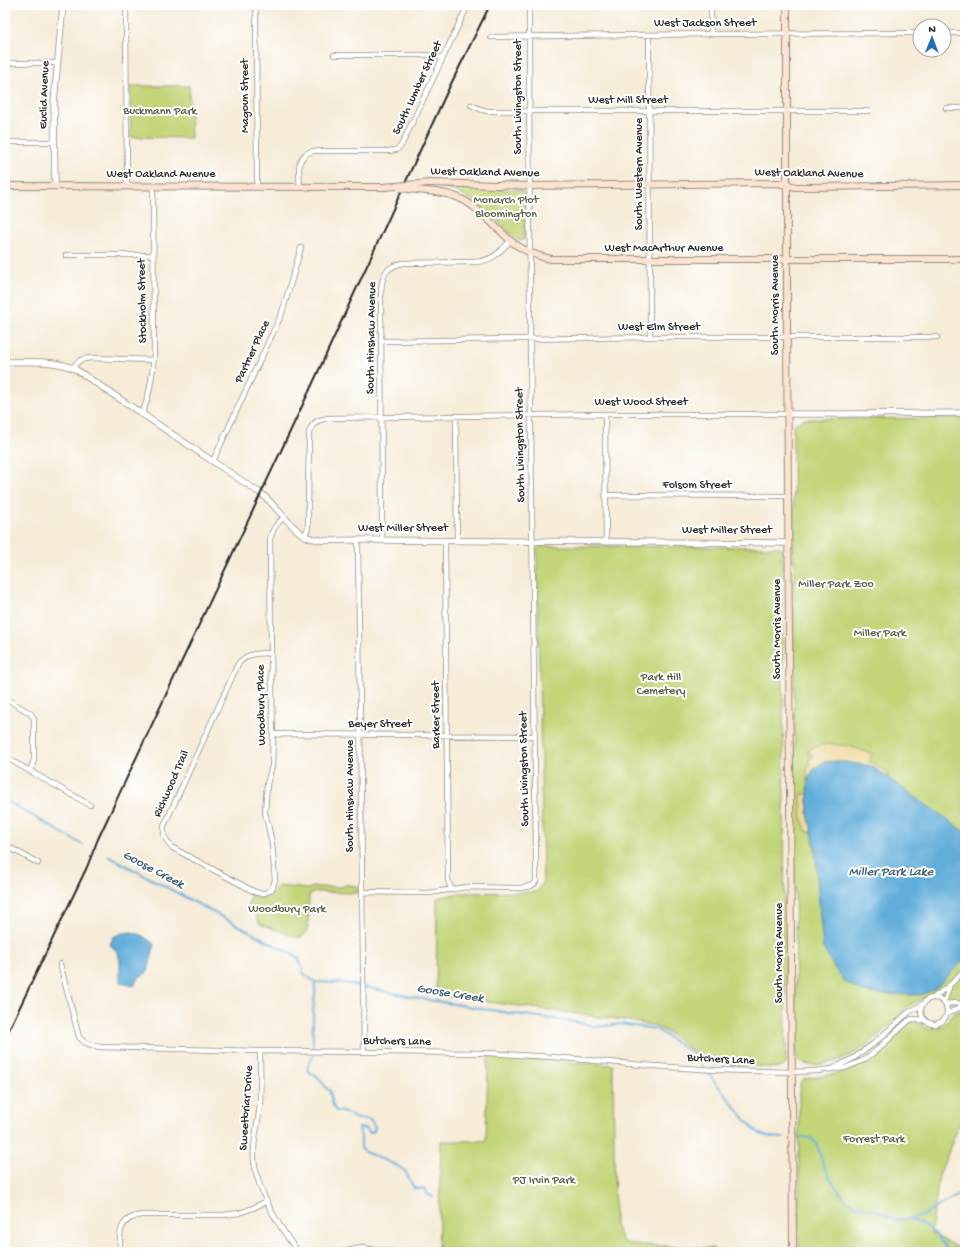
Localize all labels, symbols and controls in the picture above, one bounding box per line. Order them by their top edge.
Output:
street label: West Jackson Street [654,17,757,31]
north arrow [912,18,952,58]
text: N [928,24,936,36]
street label: South Lumber Street [390,38,446,137]
street label: South Livingston Street [512,38,526,155]
street label: Magoun Street [239,58,253,133]
street label: Euclid Avenue [37,60,53,129]
street label: West Mill Street [588,94,669,108]
park label: Buckmann Park [122,105,198,119]
street label: South Western Avenue [633,117,647,230]
street label: West Oakland Avenue [431,165,540,181]
street label: West Oakland Avenue [755,166,864,182]
street label: West Oakland Avenue [107,168,216,182]
park label: Monarch Plot Bloomington [474,194,540,222]
street label: West MacArthur Avenue [604,242,724,256]
street label: South Morris Avenue [769,254,783,355]
street label: Stockholm Street [135,257,151,344]
street label: South Hinshaw Avenue [364,281,380,394]
street label: Partner Place [232,318,274,387]
street label: West Elm Street [618,321,701,335]
street label: South Livingston Street [513,386,529,503]
street label: West Wood Street [594,396,689,410]
street label: Folsom Street [661,479,733,493]
street label: West Miller Street [358,522,449,536]
street label: West Miller Street [682,524,773,538]
street label: South Morris Avenue [771,578,785,679]
park label: Miller Park Zoo [798,578,874,592]
park label: Miller Park [854,627,908,641]
street label: Woodbury Place [254,664,270,746]
park label: Park Hill Cemetery [637,671,685,699]
street label: Barker Street [430,680,444,750]
street label: South Livingston Street [517,710,533,827]
street label: Beyer Street [347,718,413,732]
street label: South Hinshaw Avenue [344,739,358,852]
street label: Richwood Trail [151,748,193,820]
water label: Goose Creek [120,848,187,893]
water label: Miller Park Lake [849,865,934,880]
street label: South Morris Avenue [773,902,787,1003]
park label: Woodbury Park [248,903,327,917]
water label: Goose Creek [416,981,486,1007]
street label: Butchers Lane [362,1034,432,1050]
street label: Butchers Lane [686,1051,756,1069]
street label: Sweetbriar Drive [237,1064,257,1151]
park label: Forrest Park [842,1133,907,1147]
park label: PJ Irvin Park [512,1174,577,1188]

